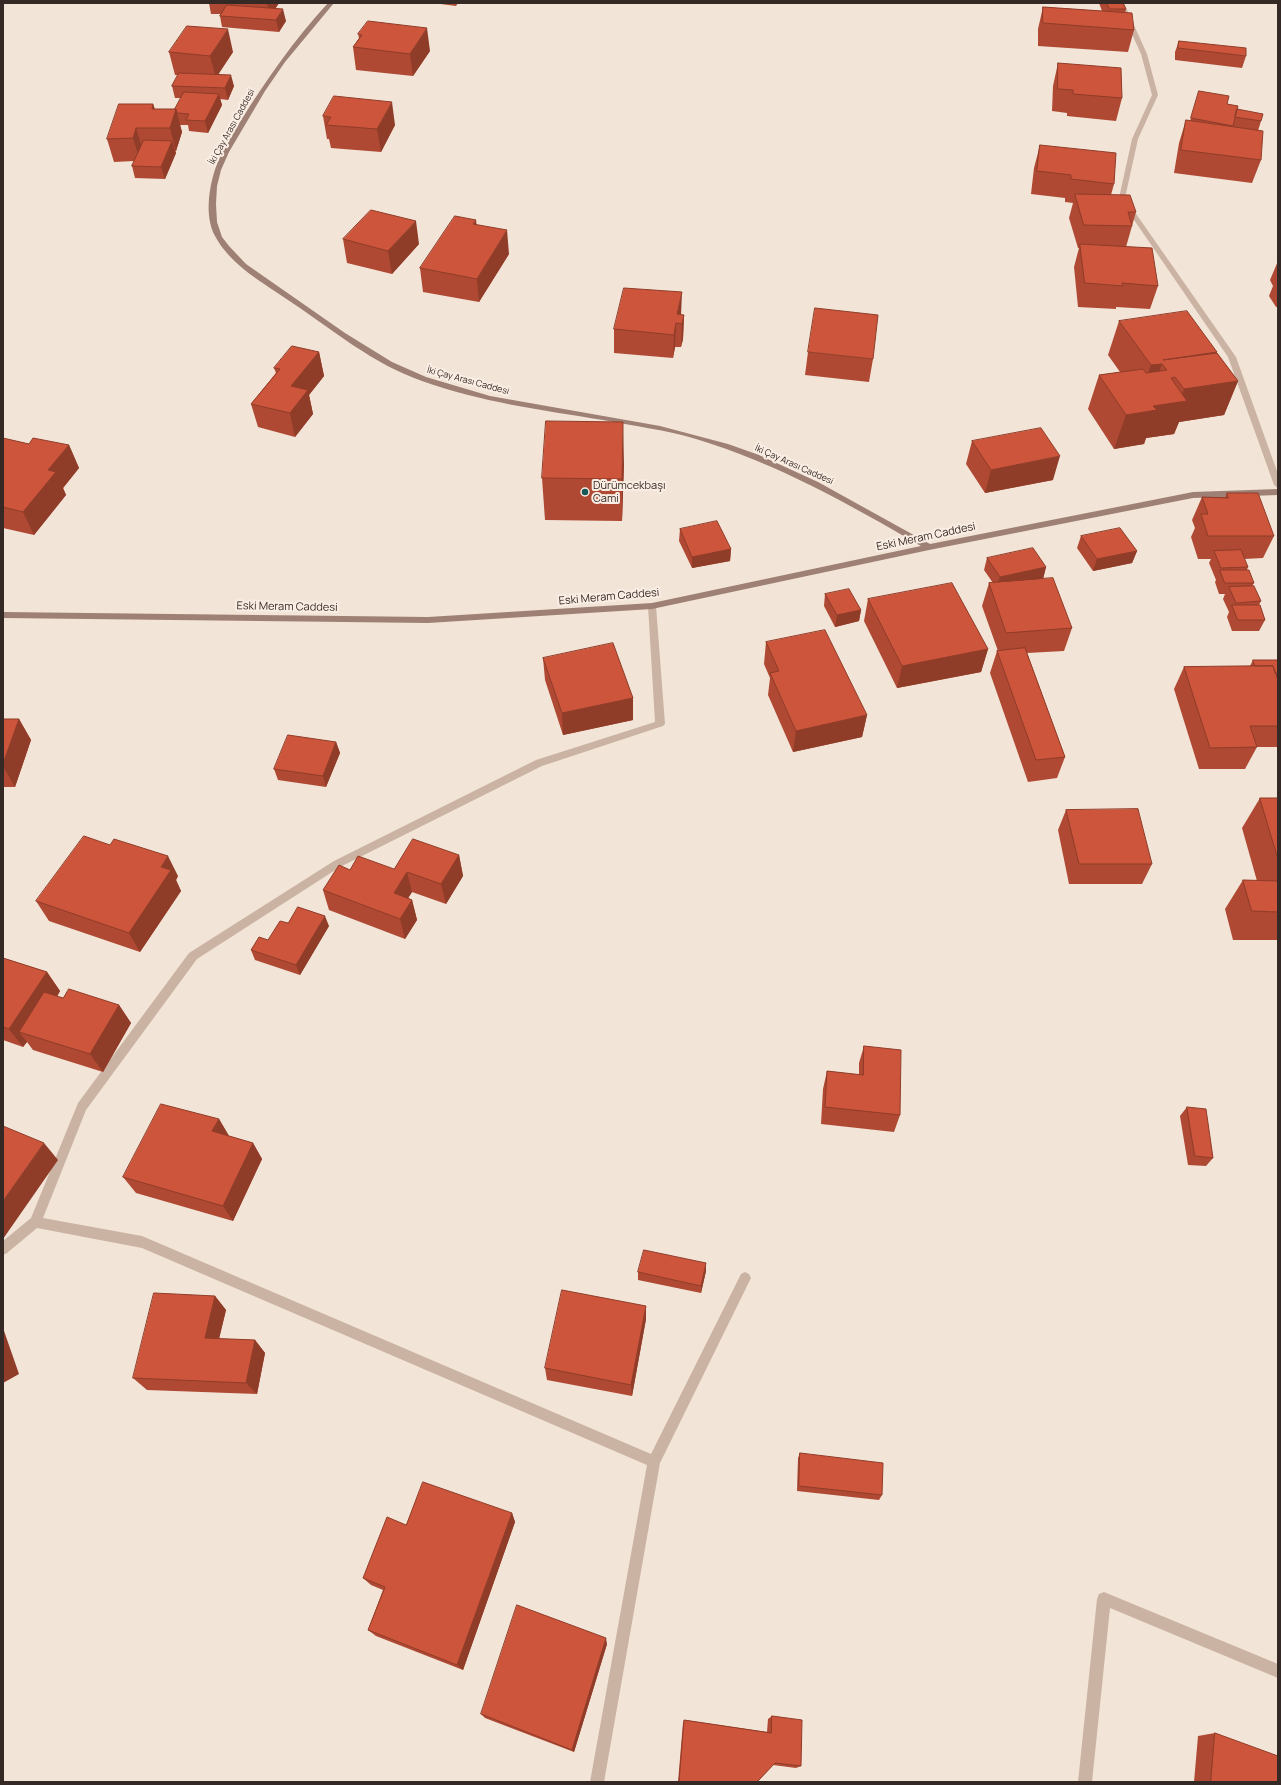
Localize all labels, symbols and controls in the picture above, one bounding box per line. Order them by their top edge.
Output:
street label: İki Çay Arası Caddesi [207,87,257,167]
street label: İki Çay Arası Caddesi [426,365,510,397]
street label: İki Çay Arası Caddesi [753,443,835,487]
place label: Dürümcekbaşı Cami [593,479,665,505]
marker: Dürümcekbaşı Cami [580,487,590,497]
street label: Eski Meram Caddesi [875,520,977,554]
street label: Eski Meram Caddesi [558,586,660,608]
street label: Eski Meram Caddesi [236,600,338,614]

